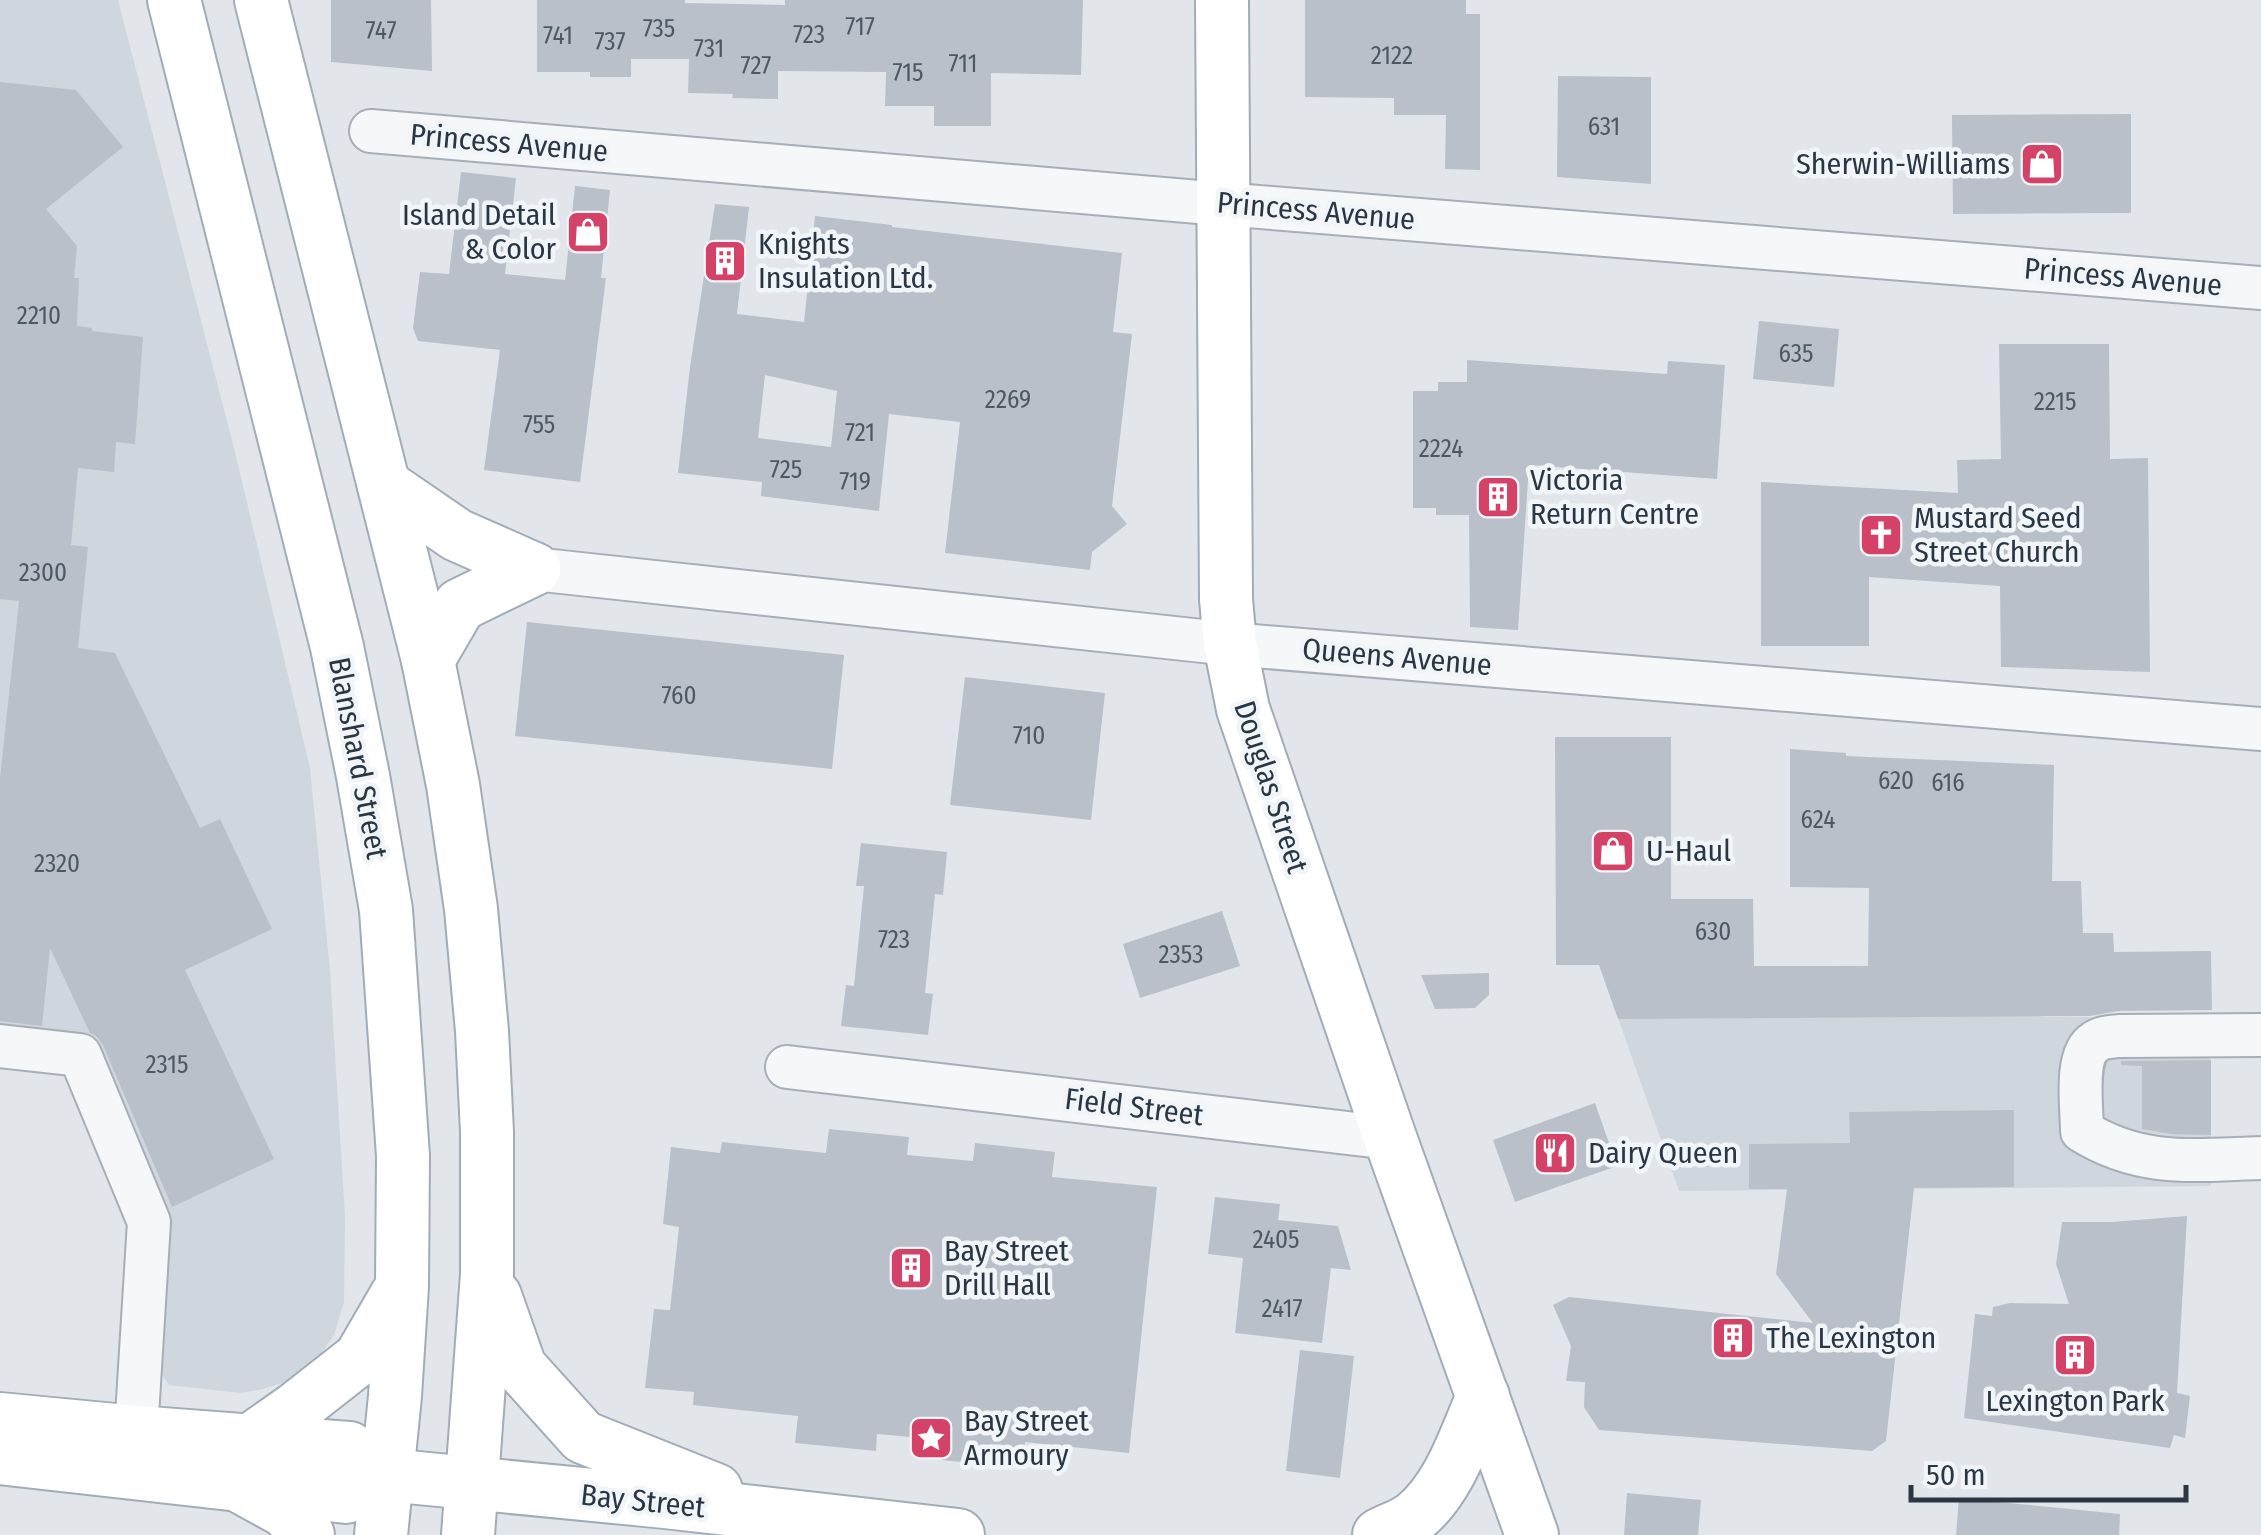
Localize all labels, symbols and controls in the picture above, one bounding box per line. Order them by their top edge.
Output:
house number: 717 [845,12,875,42]
house number: 735 [643,14,675,44]
house number: 747 [365,16,397,46]
house number: 723 [793,20,825,50]
house number: 741 [543,21,573,51]
house number: 737 [594,27,626,57]
house number: 731 [694,34,724,64]
house number: 2122 [1371,41,1413,71]
house number: 711 [949,49,977,79]
house number: 727 [741,51,771,81]
house number: 715 [892,58,924,88]
house number: 631 [1588,112,1620,142]
street label: Princess Avenue [409,116,609,170]
shop icon: Sherwin-Williams [2019,141,2065,187]
place label: Sherwin-Williams [1796,146,2010,182]
street label: Princess Avenue [1216,184,1416,238]
place label: Island Detail & Color [402,197,557,267]
shop icon: Island Detail & Color [565,209,611,255]
place label: Knights Insulation Ltd. [758,226,933,296]
building icon: Knights Insulation Ltd. [702,238,748,284]
street label: Princess Avenue [2023,250,2223,304]
house number: 2210 [17,301,61,331]
house number: 635 [1779,339,1813,369]
house number: 2269 [985,385,1031,415]
house number: 2215 [2034,387,2076,417]
house number: 755 [523,410,555,440]
house number: 721 [845,418,875,448]
house number: 2224 [1419,434,1463,464]
house number: 725 [770,455,802,485]
place label: Victoria Return Centre [1530,462,1699,532]
house number: 719 [839,467,871,497]
building icon: Victoria Return Centre [1475,474,1521,520]
place label: Mustard Seed Street Church [1914,500,2082,570]
church icon: Mustard Seed Street Church [1858,512,1904,558]
house number: 2300 [19,558,67,588]
street label: Queens Avenue [1301,631,1493,683]
street label: Blanshard Street [321,654,395,862]
house number: 760 [662,681,696,711]
street label: Douglas Street [1226,696,1316,878]
house number: 710 [1013,721,1045,751]
house number: 620 [1878,766,1914,796]
house number: 616 [1931,768,1965,798]
house number: 624 [1801,805,1835,835]
shop icon: U-Haul [1590,828,1636,874]
place label: U-Haul [1646,833,1731,869]
house number: 2320 [34,849,80,879]
house number: 630 [1695,917,1731,947]
house number: 723 [878,925,910,955]
house number: 2353 [1159,940,1203,970]
house number: 2315 [146,1050,188,1080]
street label: Field Street [1063,1081,1205,1133]
restaurant icon: Dairy Queen [1532,1130,1578,1176]
place label: Dairy Queen [1588,1135,1738,1171]
house number: 2405 [1252,1225,1300,1255]
place label: Bay Street Drill Hall [944,1233,1069,1303]
building icon: Bay Street Drill Hall [888,1245,934,1291]
house number: 2417 [1261,1294,1303,1324]
building icon: The Lexington [1710,1315,1756,1361]
place label: The Lexington [1766,1320,1936,1356]
building icon: Lexington Park [2052,1332,2098,1378]
place label: Lexington Park [1985,1383,2165,1419]
place label: Bay Street Armoury [964,1403,1089,1473]
place icon: Bay Street Armoury [908,1415,954,1461]
scale bar [1911,1440,2186,1502]
text: 50 m [1926,1457,1986,1493]
street label: Bay Street [579,1477,707,1525]

